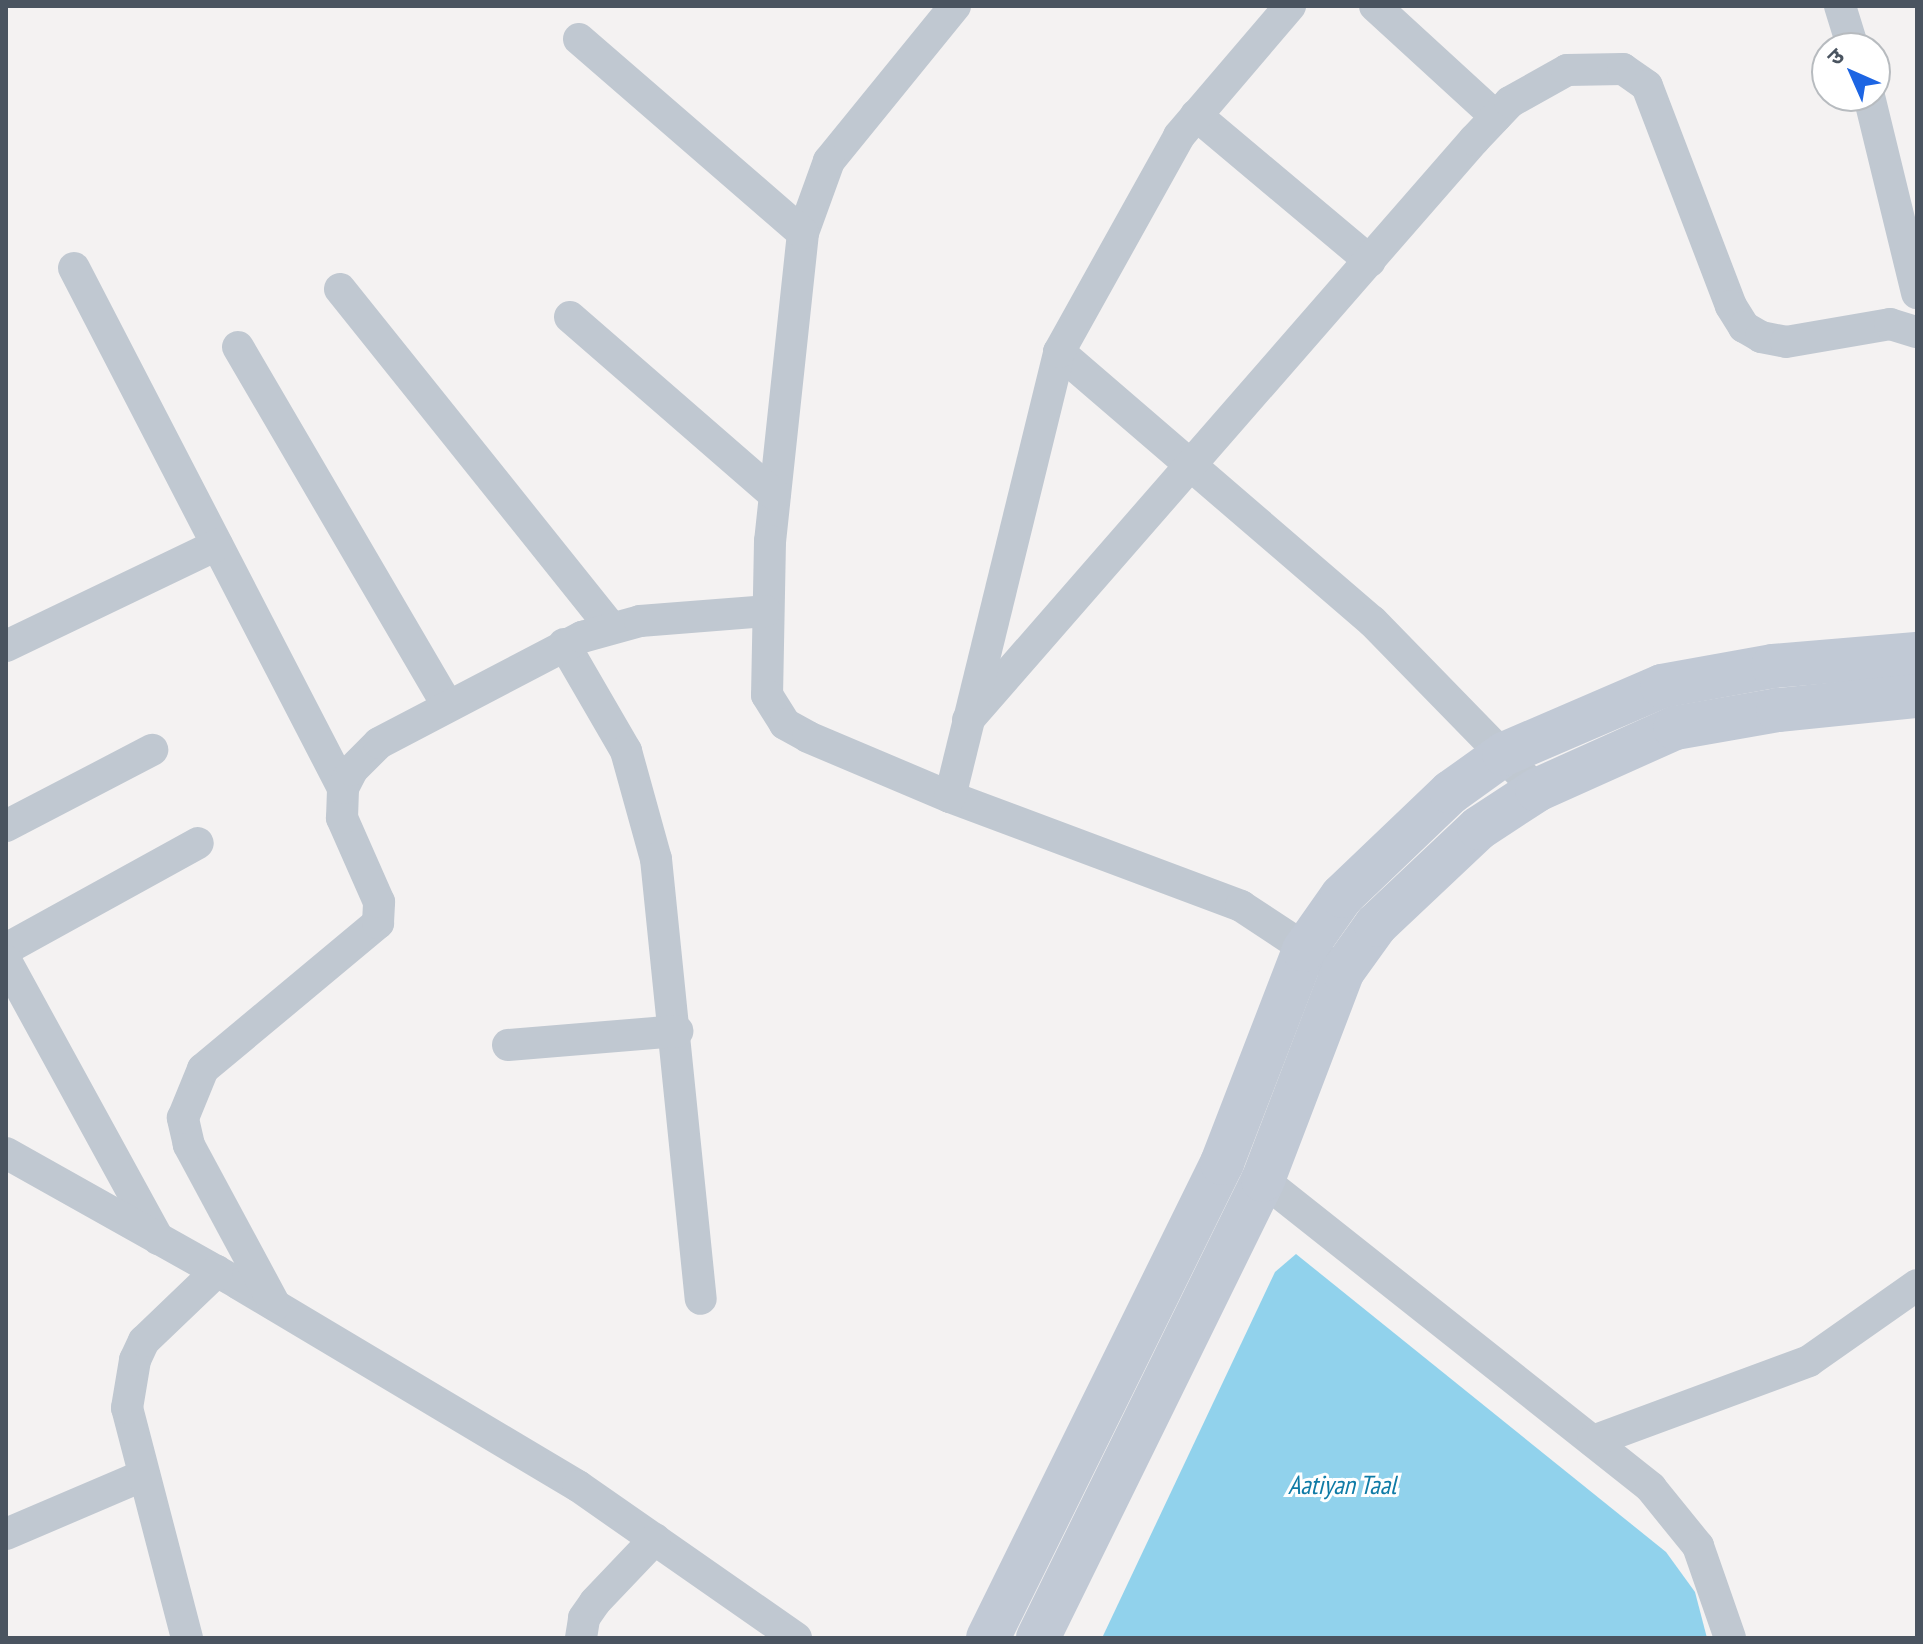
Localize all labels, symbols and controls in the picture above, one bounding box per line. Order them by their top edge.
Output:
north arrow [1811,32,1891,112]
text: उ [1821,42,1850,71]
water label: Aatiyan Taal [1288,1469,1396,1501]

